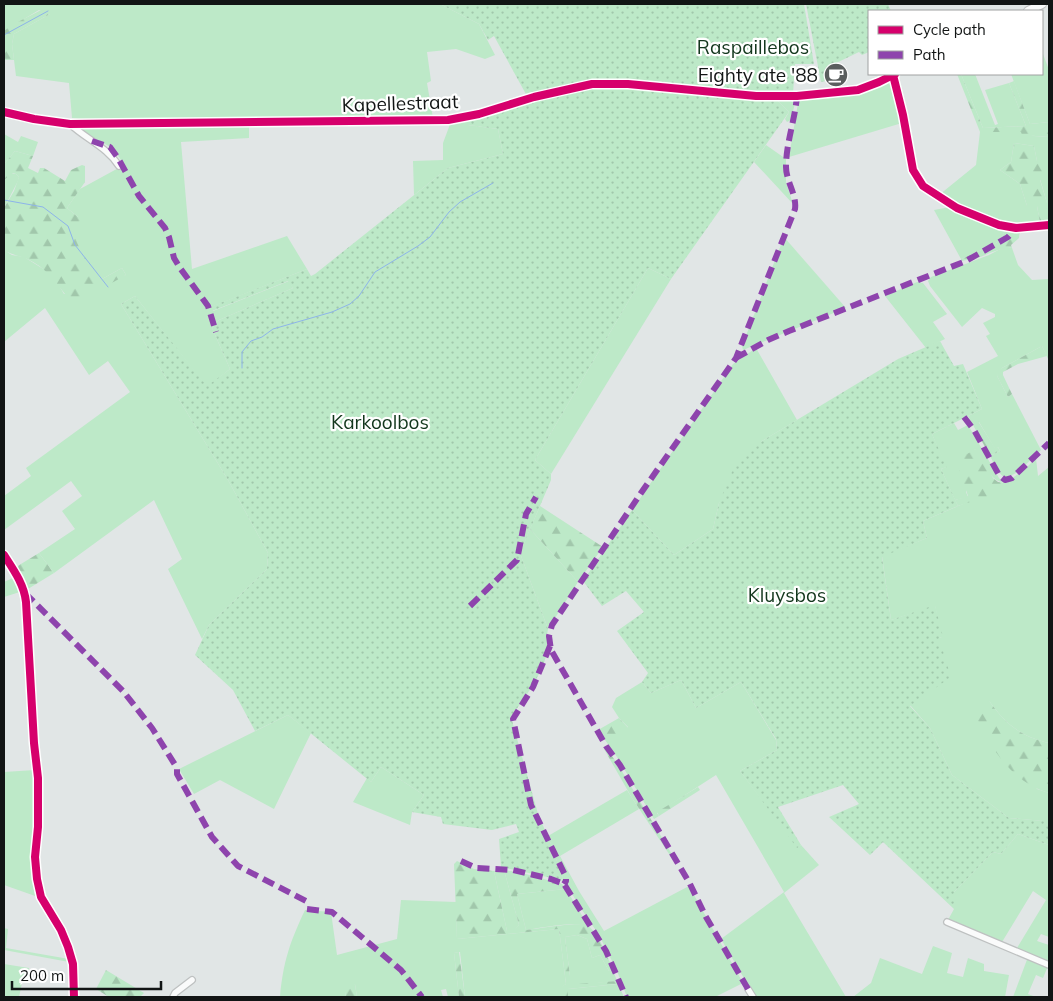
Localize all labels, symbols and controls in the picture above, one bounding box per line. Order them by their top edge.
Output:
legend [868,10,1043,75]
text: Cycle path [913,20,986,39]
park label: Raspaillebos [697,35,809,59]
text: Path [913,45,945,64]
cafe icon: Eighty ate '88 [823,62,849,88]
place label: Eighty ate '88 [698,63,818,87]
street label: Kapellestraat [341,89,459,117]
park label: Karkoolbos [331,410,429,434]
park label: Kluysbos [748,583,826,607]
scale bar [12,958,161,990]
text: 200 m [20,966,64,985]

